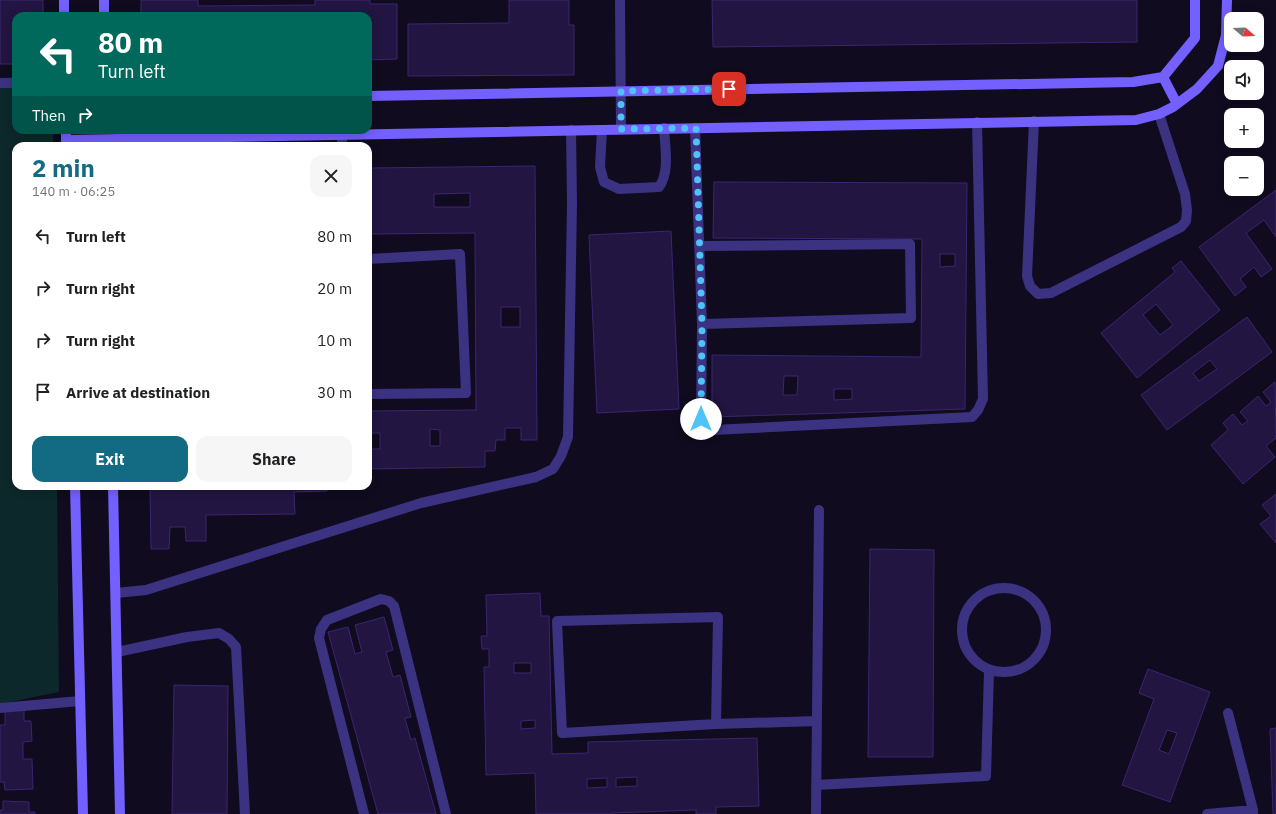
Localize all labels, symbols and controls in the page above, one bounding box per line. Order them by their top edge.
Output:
north arrow [1224,12,1264,52]
map controls [1224,12,1264,196]
text: 80 m [98,24,163,61]
icon: left [32,28,84,80]
text: Turn left [98,60,166,83]
button: sound [1224,60,1264,100]
pin [712,72,746,106]
icon: arrive [718,78,740,100]
icon: right [74,104,96,126]
text: Then [32,106,66,125]
button: + [1224,108,1264,148]
text: 2 min [32,152,95,184]
button: close [310,155,352,197]
button: − [1224,156,1264,196]
text: 140 m · 06:25 [32,183,115,200]
icon: left [32,225,54,247]
text: Turn left [66,227,126,246]
text: 80 m [317,227,352,246]
icon: right [32,277,54,299]
text: Turn right [66,279,135,298]
text: 20 m [317,279,352,298]
icon: right [32,329,54,351]
text: Turn right [66,331,135,350]
text: 10 m [317,331,352,350]
icon: arrive [32,381,54,403]
text: Arrive at destination [66,383,210,402]
text: 30 m [317,383,352,402]
position arrow [680,398,722,440]
button: Exit [32,436,188,482]
button: Share [196,436,352,482]

